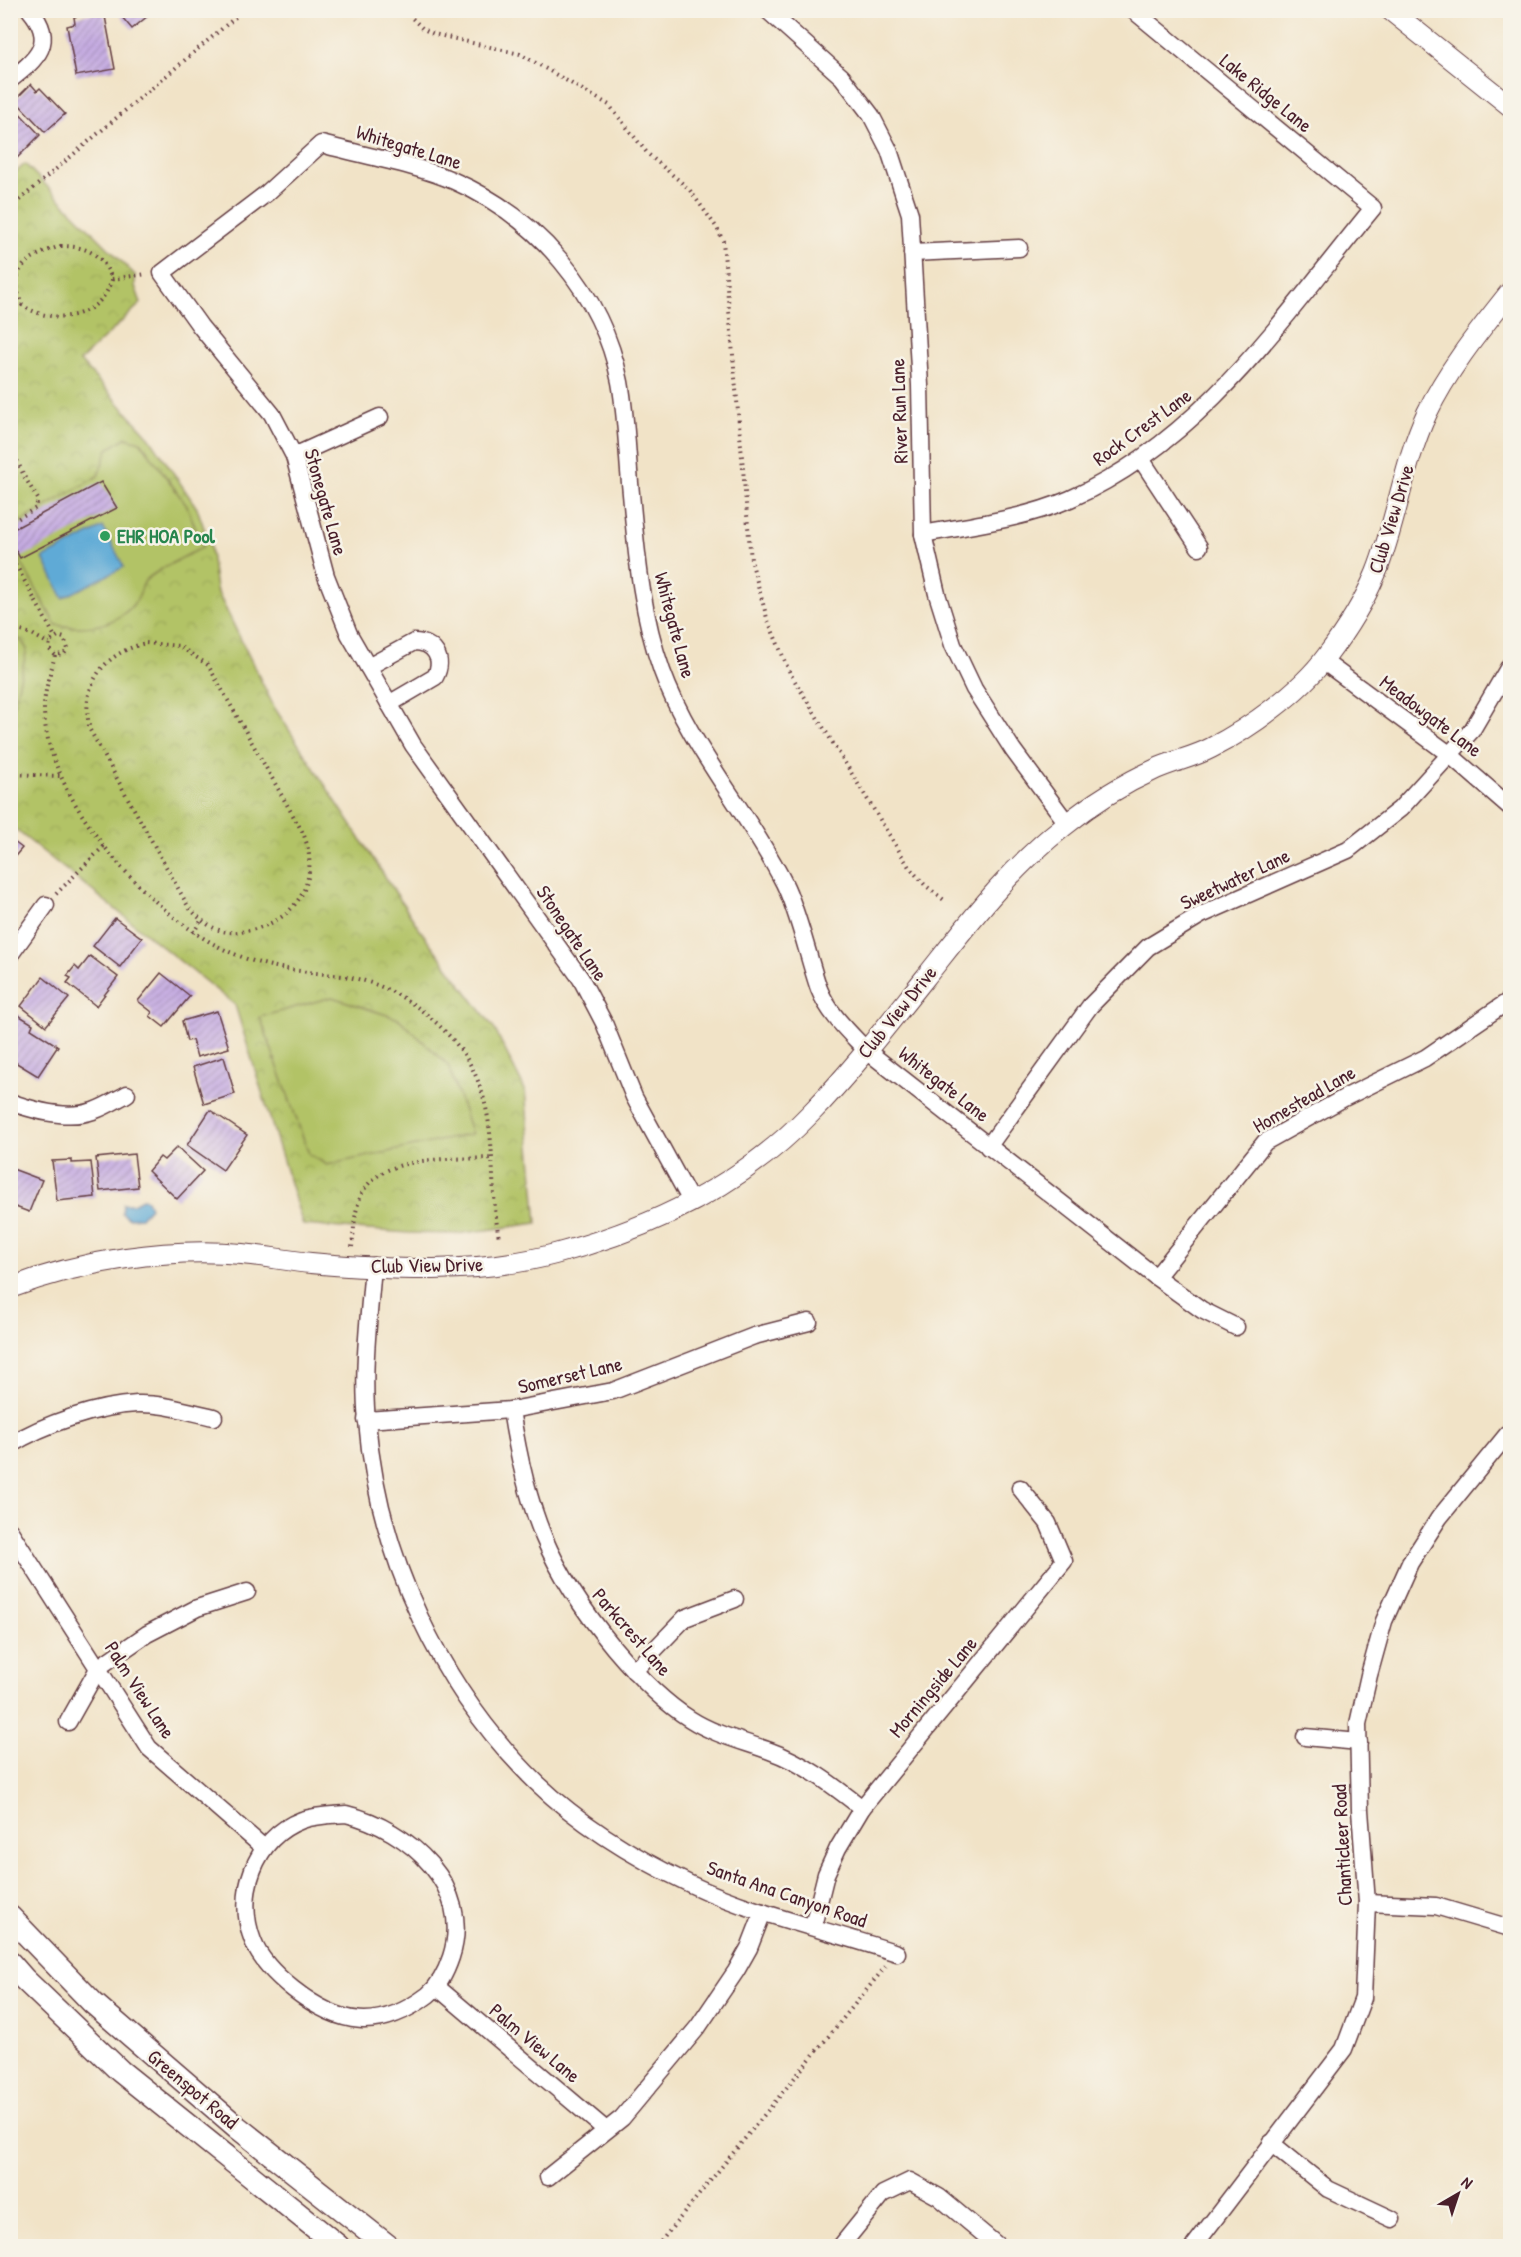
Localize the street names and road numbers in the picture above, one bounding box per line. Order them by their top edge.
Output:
street label: Lake Ridge Lane [1215,47,1318,138]
street label: Whitegate Lane [353,118,465,175]
street label: River Run Lane [883,358,914,464]
street label: Rock Crest Lane [1087,382,1197,472]
street label: Stonegate Lane [298,445,355,558]
street label: Club View Drive [1361,461,1420,577]
street label: Whitegate Lane [648,569,703,681]
street label: Meadowgate Lane [1375,668,1488,763]
street label: Sweetwater Lane [1176,841,1294,916]
street label: Stonegate Lane [531,880,614,986]
street label: Club View Drive [851,960,942,1064]
street label: Whitegate Lane [893,1040,995,1128]
street label: Homestead Lane [1248,1058,1360,1139]
street label: Club View Drive [371,1250,483,1279]
street label: Somerset Lane [515,1349,625,1400]
street label: Parkcrest Lane [587,1582,678,1681]
street label: Morningside Lane [882,1631,983,1743]
street label: Palm View Lane [99,1636,182,1744]
street label: Chanticleer Road [1325,1783,1358,1906]
street label: Santa Ana Canyon Road [704,1854,871,1934]
street label: Palm View Lane [484,1997,586,2089]
street label: Greenspot Road [142,2043,245,2135]

